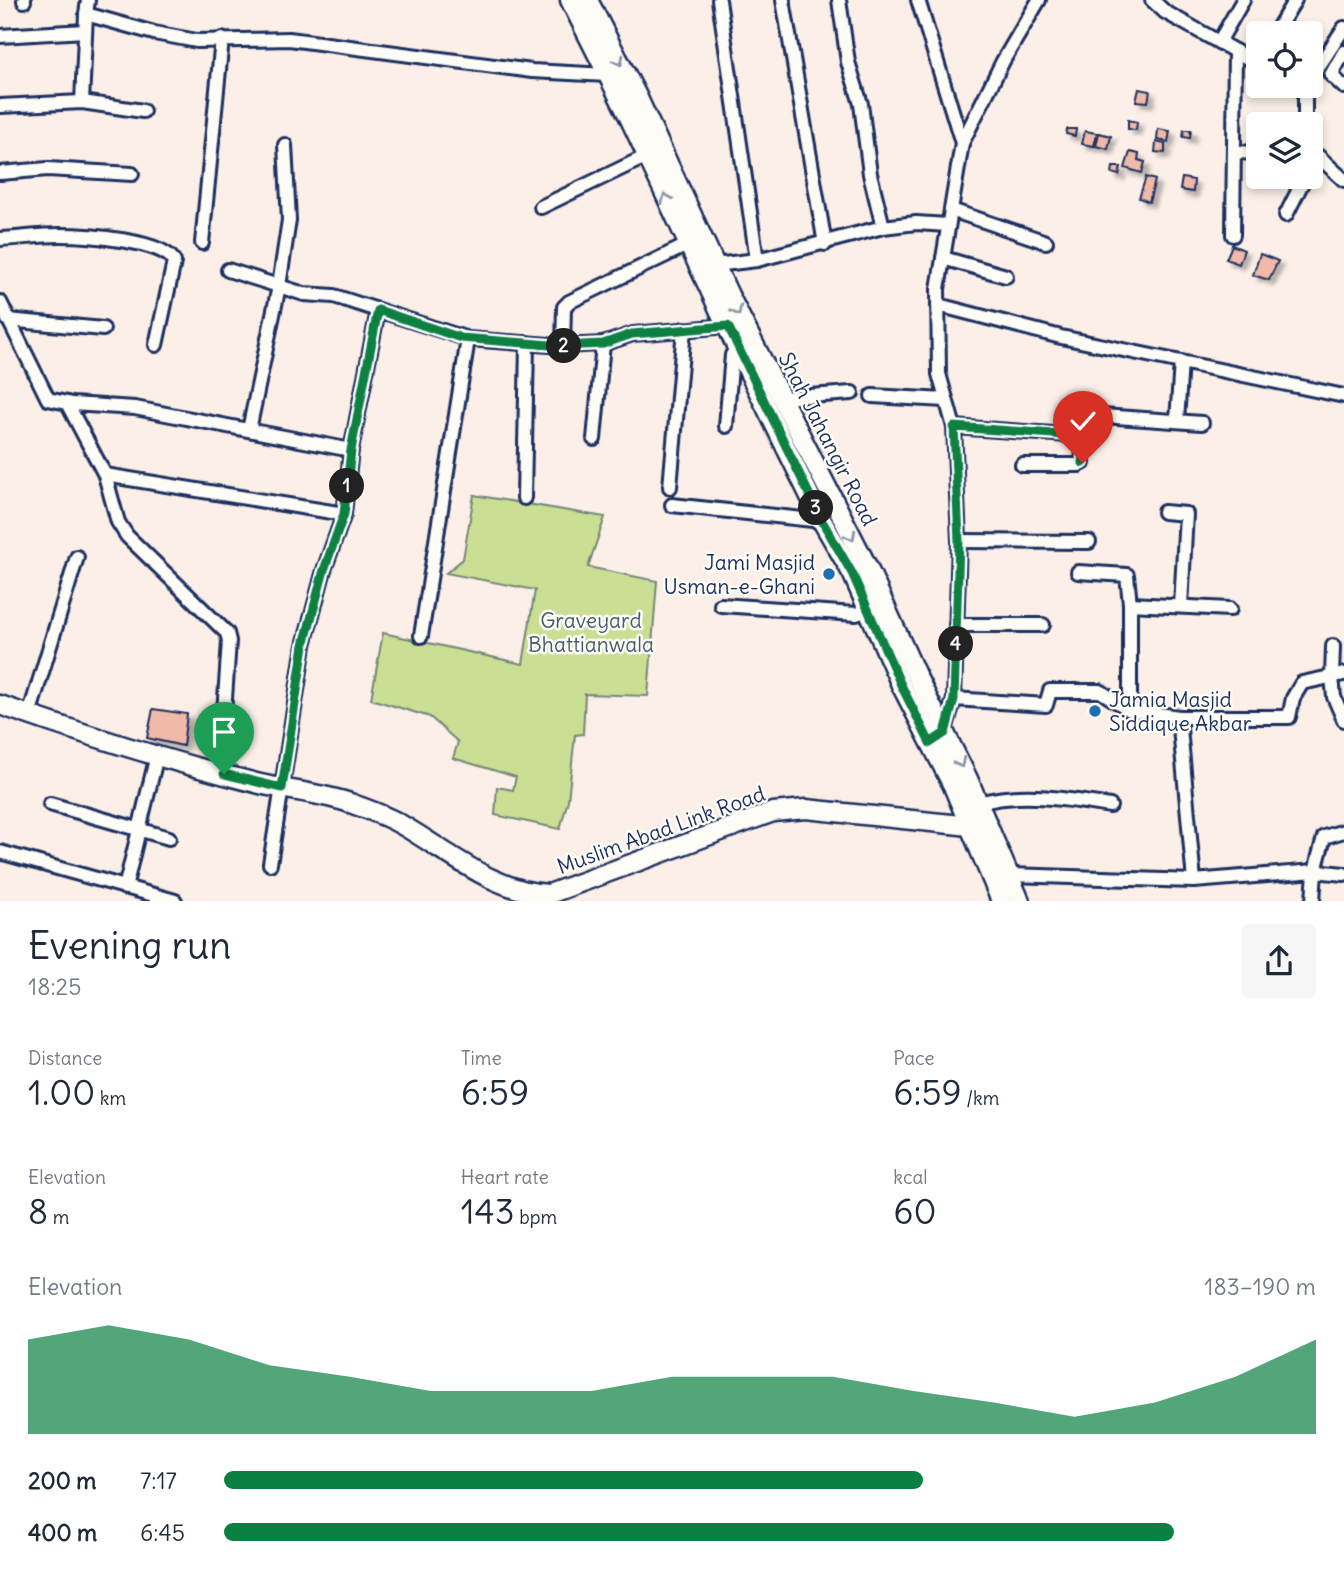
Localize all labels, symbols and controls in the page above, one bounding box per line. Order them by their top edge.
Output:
map controls [1246,21,1323,189]
button: locate [1246,21,1323,98]
one-way arrow [610,54,624,66]
button: layers [1246,112,1323,189]
one-way arrow [660,193,674,206]
one-way arrow [729,304,743,316]
pin: 2 [546,328,582,364]
text: 2 [558,333,569,357]
street label: Shah Jahangir Road [773,348,883,530]
pin [1053,391,1113,463]
icon: check [1064,402,1102,440]
pin: 1 [330,468,364,504]
text: 1 [343,473,350,497]
pin: 3 [798,490,834,526]
text: 3 [810,495,821,519]
one-way arrow [843,528,857,541]
place label: Jami Masjid Usman-e-Ghani [664,549,815,600]
marker: Jami Masjid Usman-e-Ghani [821,566,837,582]
park label: Graveyard Bhattianwala [528,607,654,658]
pin: 4 [939,626,974,662]
text: 4 [950,631,961,655]
place label: Jamia Masjid Siddique Akbar [1109,686,1252,737]
pin [194,702,254,774]
marker: Jamia Masjid Siddique Akbar [1087,703,1103,719]
icon: arrive [205,713,243,751]
one-way arrow [952,756,966,768]
street label: Muslim Abad Link Road [553,780,769,880]
text: Evening run [28,922,231,969]
button: share [1242,924,1316,998]
text: 18:25 [28,972,81,1001]
text: Distance [28,1046,102,1070]
text: Time [461,1046,502,1070]
text: Pace [893,1046,935,1070]
text: 1.00 [28,1070,95,1114]
text: 6:59 [461,1070,529,1114]
text: 6:59 [893,1070,962,1114]
text: km [95,1086,126,1110]
text: /km [962,1086,999,1110]
text: Elevation [28,1165,106,1189]
text: Heart rate [461,1165,549,1189]
text: kcal [893,1165,928,1189]
text: 8 [28,1189,48,1233]
text: 143 [461,1189,515,1233]
text: 60 [893,1189,937,1233]
text: m [48,1205,69,1229]
text: bpm [515,1205,557,1229]
text: Elevation [28,1272,122,1301]
text: 183–190 m [1204,1272,1316,1301]
text: 200 m [28,1466,97,1495]
text: 7:17 [140,1466,177,1495]
text: 400 m [28,1518,97,1547]
text: 6:45 [140,1518,185,1547]

